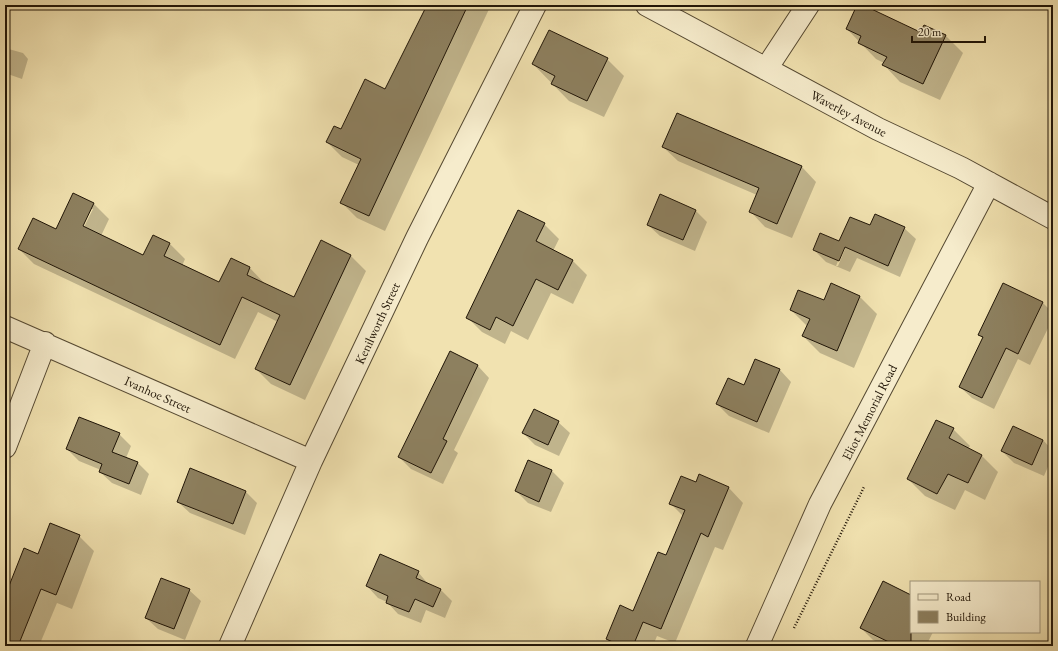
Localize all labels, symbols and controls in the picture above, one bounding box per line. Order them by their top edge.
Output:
scale bar [912,18,985,44]
text: 20 m [918,24,942,40]
street label: Waverley Avenue [808,86,890,141]
street label: Kenilworth Street [351,280,404,367]
street label: Eliot Memorial Road [838,361,901,463]
street label: Ivanhoe Street [122,372,194,417]
legend [910,581,1040,633]
text: Road [946,589,972,605]
text: Building [946,609,987,625]

